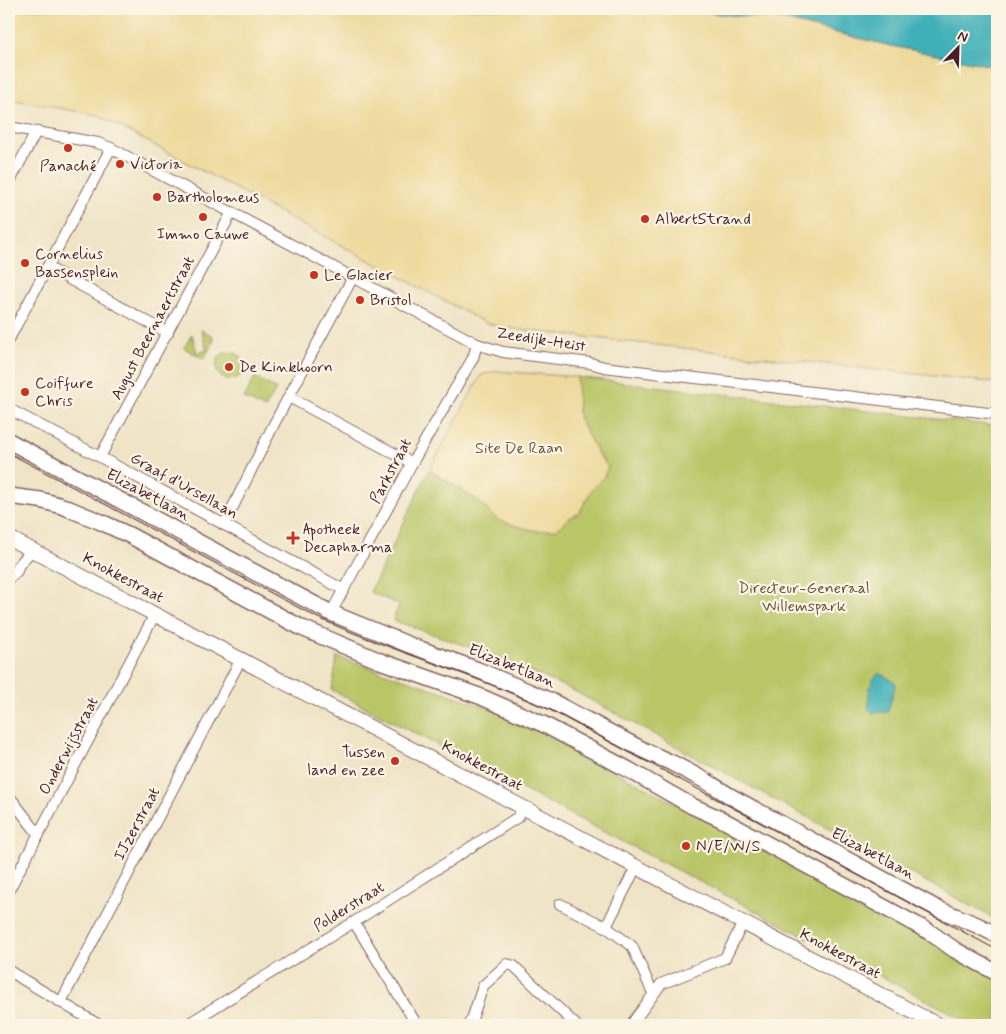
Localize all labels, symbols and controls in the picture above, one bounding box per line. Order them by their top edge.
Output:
north arrow [934,22,984,72]
text: N [955,27,970,47]
marker: Panaché [62,142,74,154]
place label: Victoria [130,154,183,175]
place label: Panaché [40,156,96,177]
marker: Victoria [114,158,126,170]
place label: Bartholomeus [167,187,259,208]
marker: Bartholomeus [151,191,163,203]
place label: AlbertStrand [655,209,751,230]
marker: Immo Cauwe [197,211,209,223]
marker: AlbertStrand [639,213,651,225]
place label: Immo Cauwe [157,224,249,245]
place label: Cornelius Bassensplein [35,244,118,283]
street label: August Beernaertstraat [106,252,200,404]
marker: Cornelius Bassensplein [19,257,31,269]
place label: Le Glacier [324,265,393,286]
marker: Le Glacier [308,269,320,281]
place label: Bristol [370,290,412,311]
marker: Bristol [354,294,366,306]
street label: Zeedijk-Heist [495,323,587,357]
place label: De Kinkhoorn [239,357,333,378]
marker: De Kinkhoorn [223,361,235,373]
place label: Coiffure Chris [35,373,94,412]
marker: Coiffure Chris [19,386,31,398]
street label: Parkstraat [365,435,417,507]
park label: Site De Raan [475,438,563,459]
street label: Graaf d'Ursellaan [126,448,242,524]
street label: Elizabetlaan [102,464,194,526]
place label: Apotheek Decapharma [303,519,392,558]
marker: Apotheek Decapharma [287,532,299,544]
street label: Knokkestraat [79,548,167,608]
park label: Directeur-Generaal Willemspark [738,578,870,617]
street label: Elizabetlaan [465,639,559,693]
street label: Onderwijsstraat [34,693,104,799]
street label: Knokkestraat [438,736,526,796]
place label: Tussen land en zee [307,742,385,781]
marker: Tussen land en zee [389,755,401,767]
street label: IJzerstraat [109,784,165,864]
street label: Elizabetlaan [827,823,919,885]
place label: N/E/W/S [696,836,760,857]
marker: N/E/W/S [680,840,692,852]
street label: Polderstraat [310,877,388,937]
street label: Knokkestraat [796,924,884,984]

